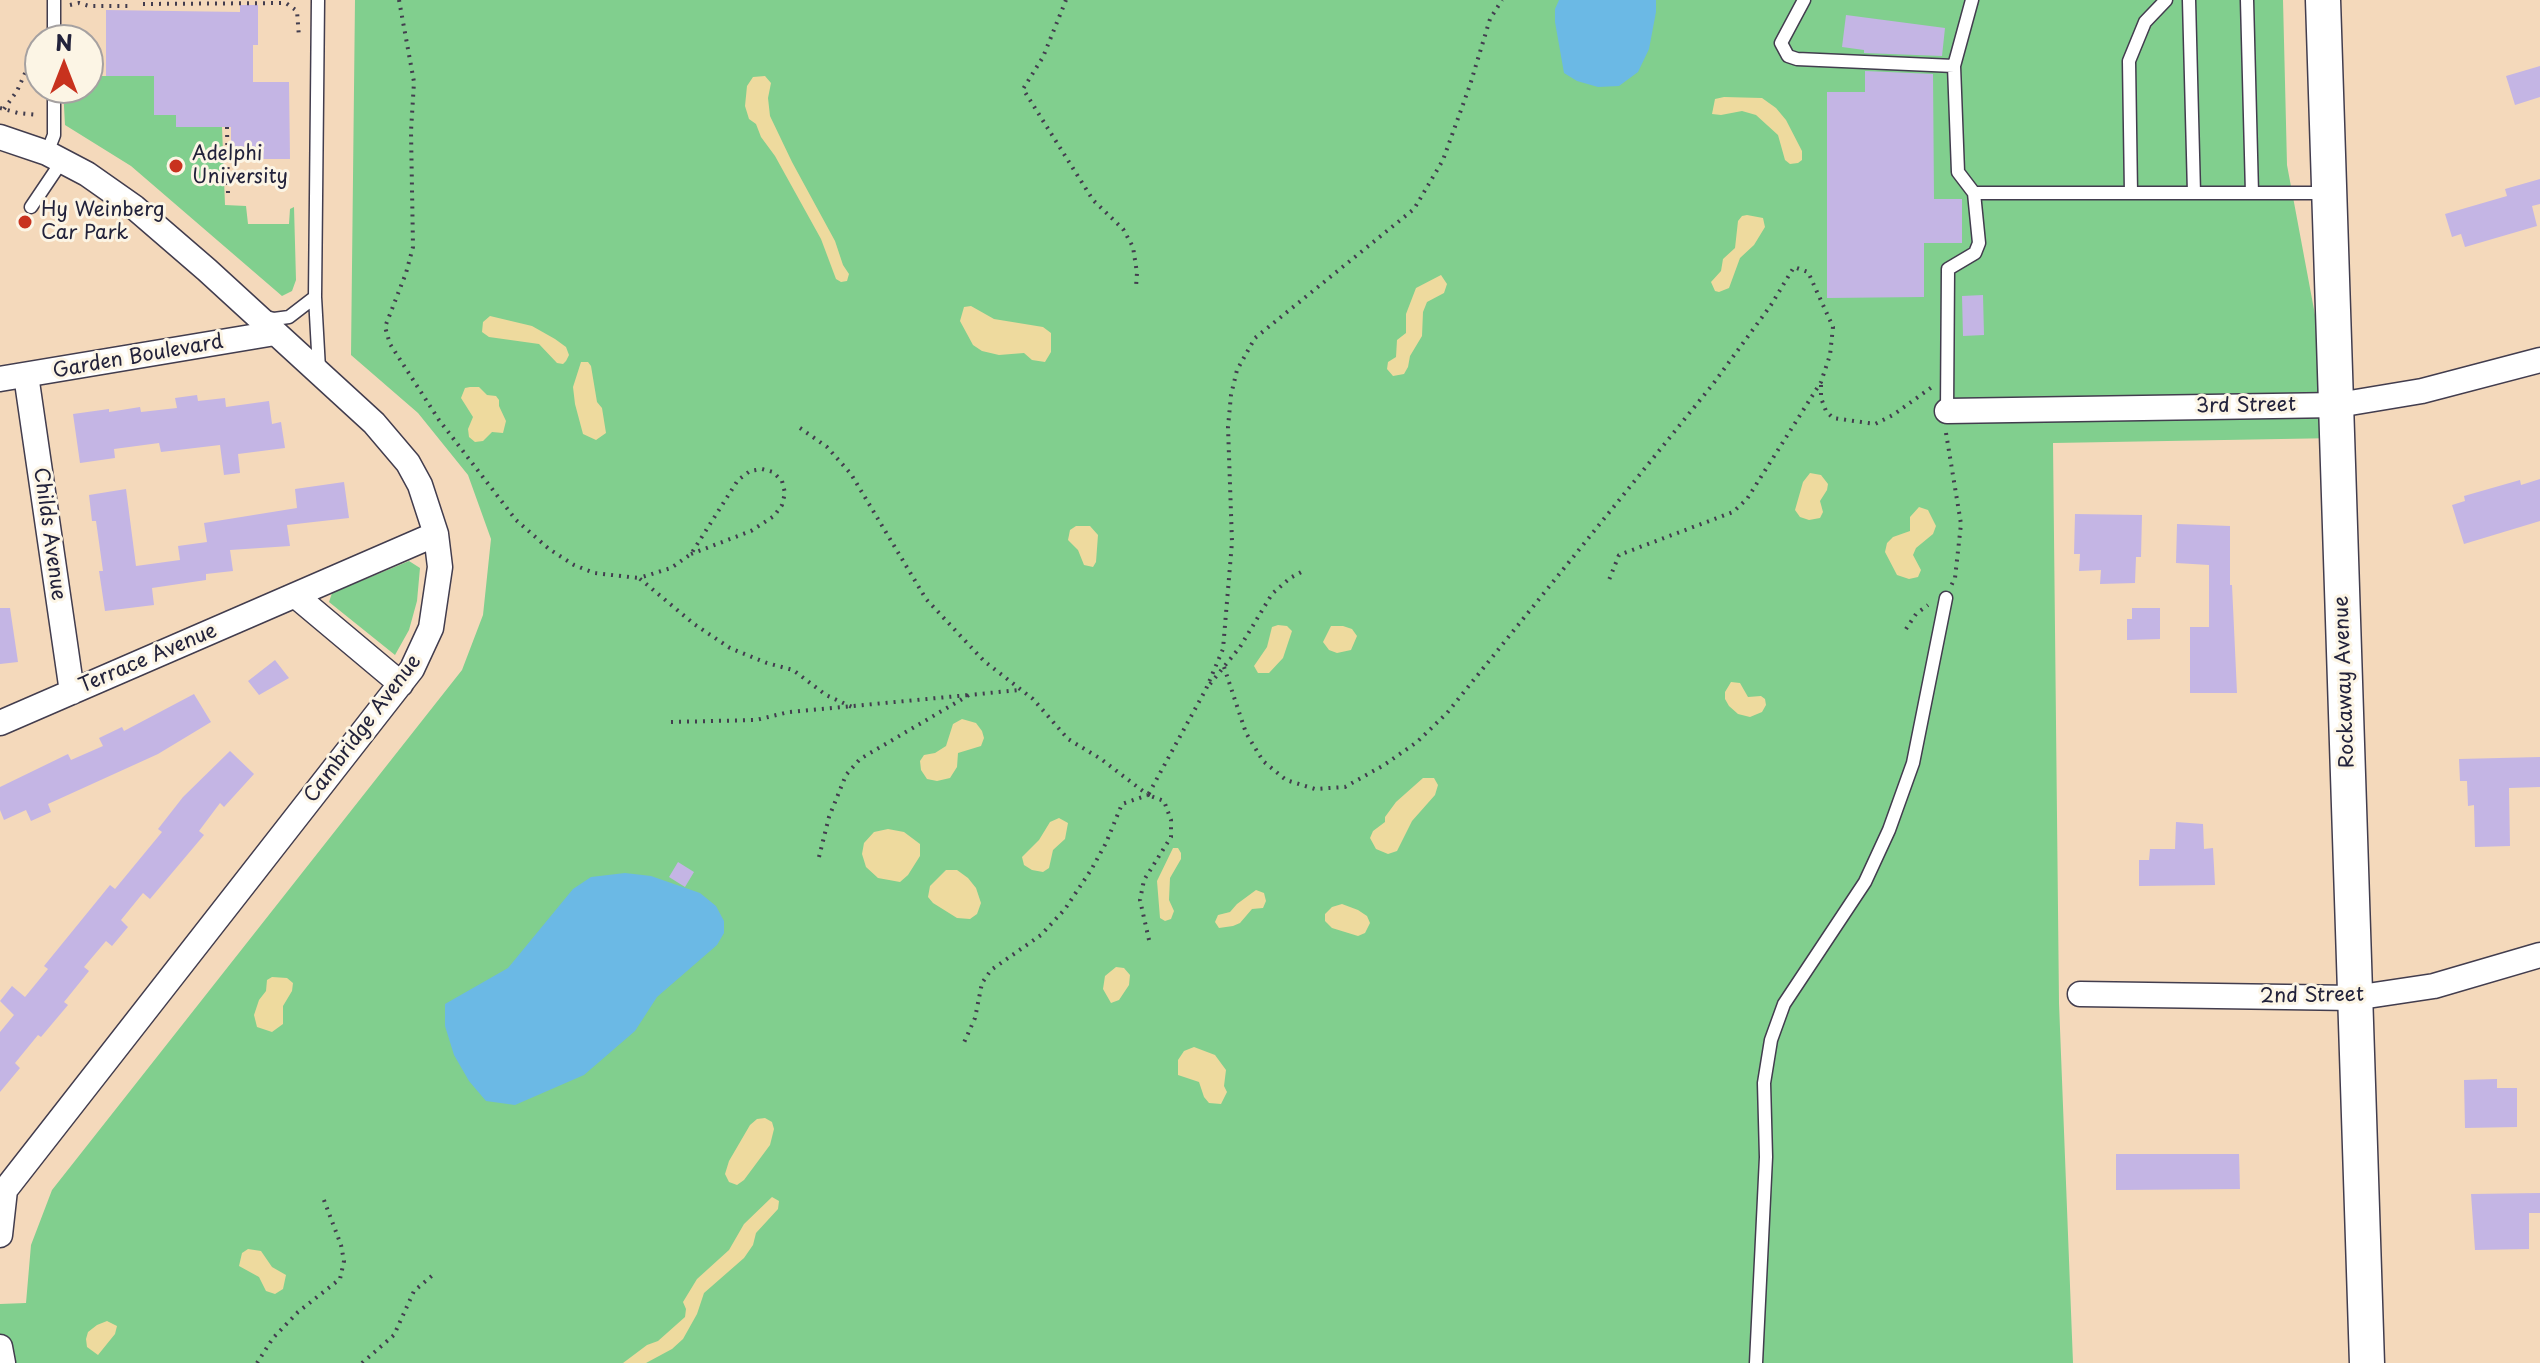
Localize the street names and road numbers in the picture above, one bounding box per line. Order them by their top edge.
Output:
street label: Garden Boulevard [51,330,225,384]
street label: 3rd Street [2196,393,2296,419]
street label: Childs Avenue [28,466,70,602]
street label: Rockaway Avenue [2330,596,2360,768]
street label: Terrace Avenue [76,619,220,699]
street label: Cambridge Avenue [300,650,426,808]
street label: 2nd Street [2260,983,2364,1009]

